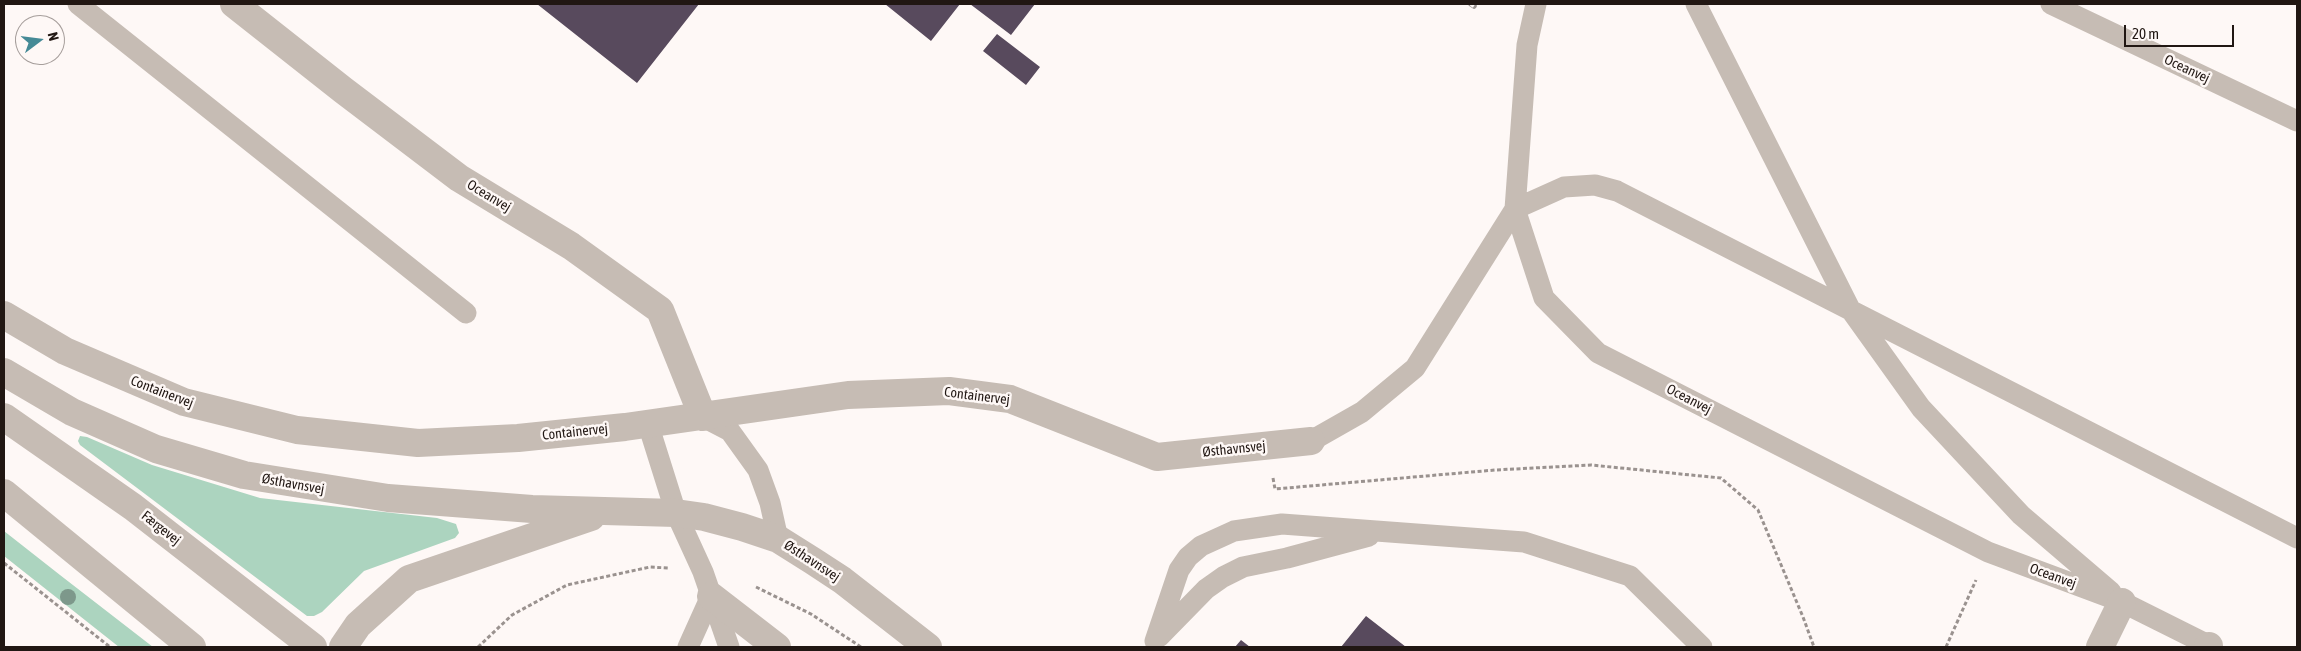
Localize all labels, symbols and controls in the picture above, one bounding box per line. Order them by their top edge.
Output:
north arrow [15,15,65,65]
scale bar [2126,15,2236,47]
text: 20 m [2132,25,2159,42]
text: N [45,30,62,42]
street label: Oceanvej [2162,51,2212,87]
street label: Oceanvej [464,176,514,216]
street label: Containervej [128,372,196,412]
street label: Oceanvej [1664,381,1714,417]
street label: Containervej [943,384,1011,408]
street label: Containervej [541,420,609,444]
street label: Østhavnsvej [1202,437,1266,461]
street label: Østhavnsvej [260,470,326,498]
street label: Færgevej [138,507,184,549]
street label: Østhavnsvej [781,537,843,585]
street label: Oceanvej [2027,560,2079,592]

